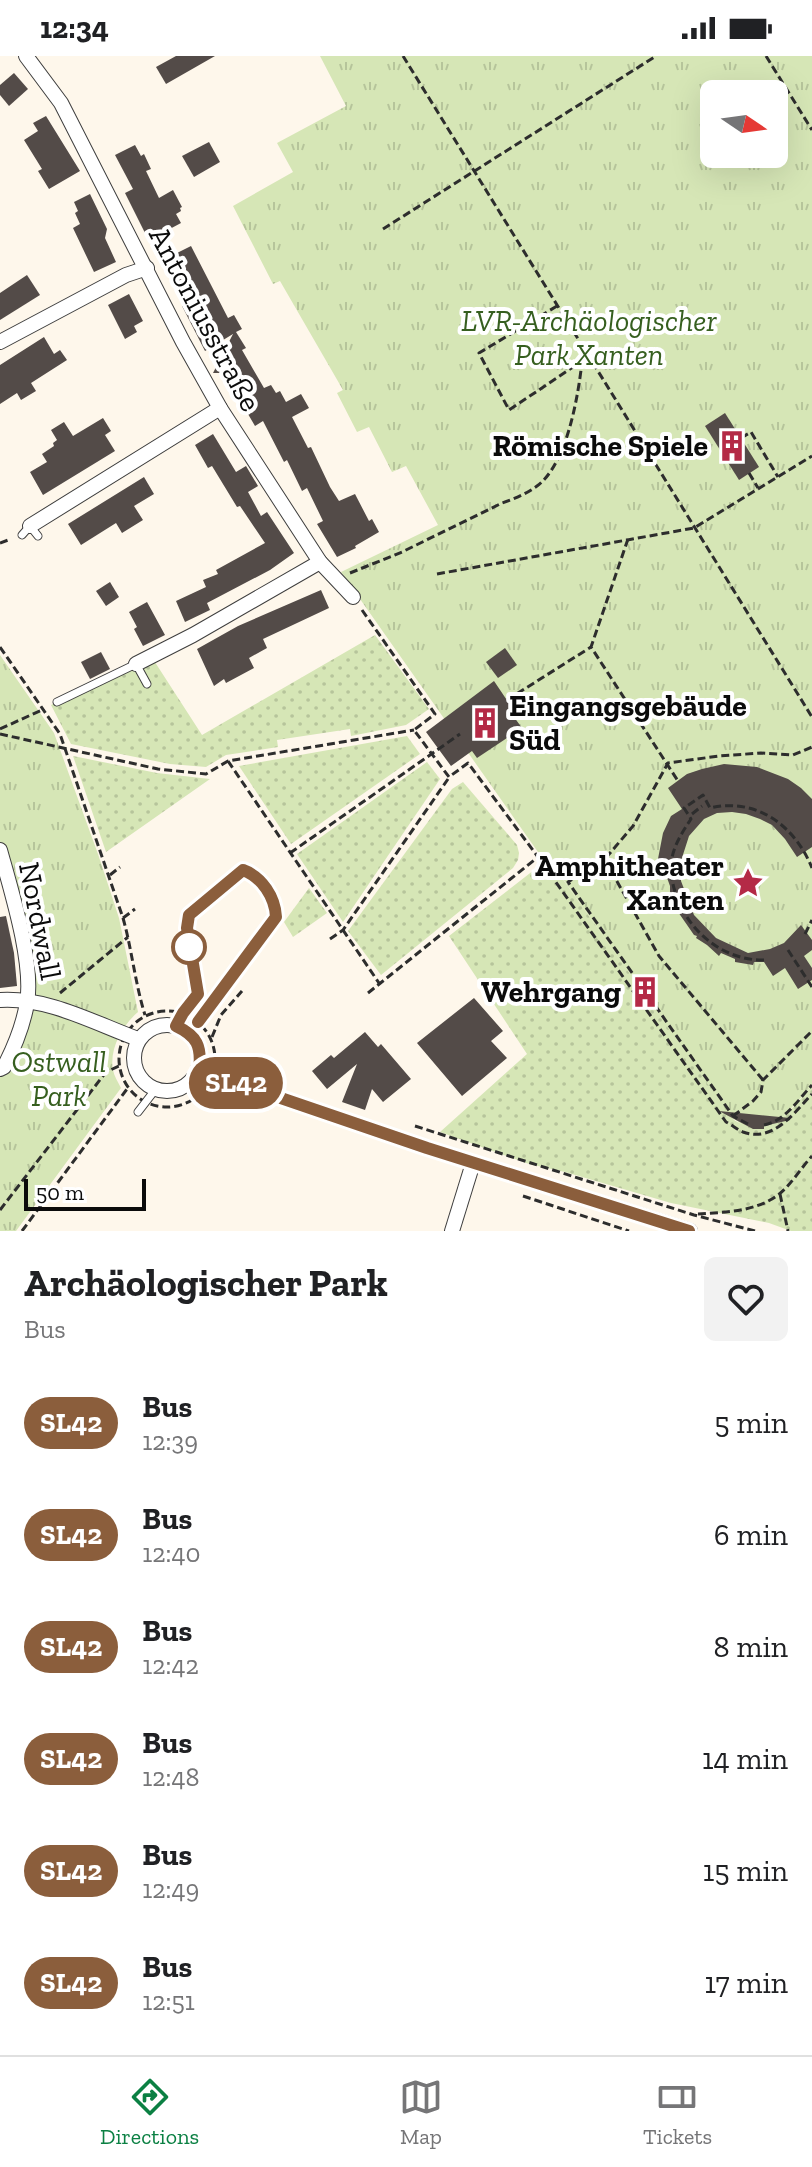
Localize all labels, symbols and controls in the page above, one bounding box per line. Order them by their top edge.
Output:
text: 12:34 [40,10,109,46]
north arrow [700,80,788,168]
map controls [700,80,788,168]
street label: Antoniusstraße [141,221,269,417]
park label: LVR-Archäologischer Park Xanten [461,303,717,373]
place label: Römische Spiele [492,428,708,464]
building icon: Römische Spiele [715,429,749,463]
place label: Eingangsgebäude Süd [509,688,747,758]
building icon: Eingangsgebäude Süd [468,706,502,740]
place label: Amphitheater Xanten [535,848,724,918]
street label: Nordwall [11,859,69,983]
place icon: Amphitheater Xanten [731,866,765,900]
unlabelled marker [172,930,206,964]
place label: Wehrgang [481,974,621,1010]
building icon: Wehrgang [628,975,662,1009]
park label: Ostwall Park [11,1044,107,1114]
line badge: SL42 [180,1057,292,1109]
text: SL42 [205,1066,267,1099]
scale bar [24,1175,146,1211]
text: 50 m [36,1179,84,1206]
button: heart [704,1257,788,1341]
text: Archäologischer Park [24,1260,388,1306]
text: Bus [24,1313,66,1345]
text: Bus [142,1389,192,1425]
text: 5 min [714,1405,788,1441]
text: SL42 [40,1406,102,1439]
text: 12:39 [142,1425,198,1457]
text: Bus [142,1501,192,1537]
text: 6 min [714,1517,788,1553]
text: SL42 [40,1518,102,1551]
text: 12:40 [142,1537,200,1569]
text: Bus [142,1613,192,1649]
text: 8 min [714,1629,788,1665]
text: SL42 [40,1630,102,1663]
text: 12:42 [142,1649,199,1681]
text: Bus [142,1725,192,1761]
text: 14 min [702,1741,788,1777]
text: SL42 [40,1742,102,1775]
text: 12:48 [142,1761,199,1793]
text: Bus [142,1837,192,1873]
text: 15 min [703,1853,788,1889]
text: SL42 [40,1854,102,1887]
text: 12:49 [142,1873,199,1905]
text: Bus [142,1949,192,1985]
text: 17 min [705,1965,788,2001]
text: SL42 [40,1966,102,1999]
text: 12:51 [142,1985,195,2017]
tab: Directions [100,2075,199,2150]
tab: Map [399,2075,443,2150]
tab: Tickets [643,2075,712,2150]

